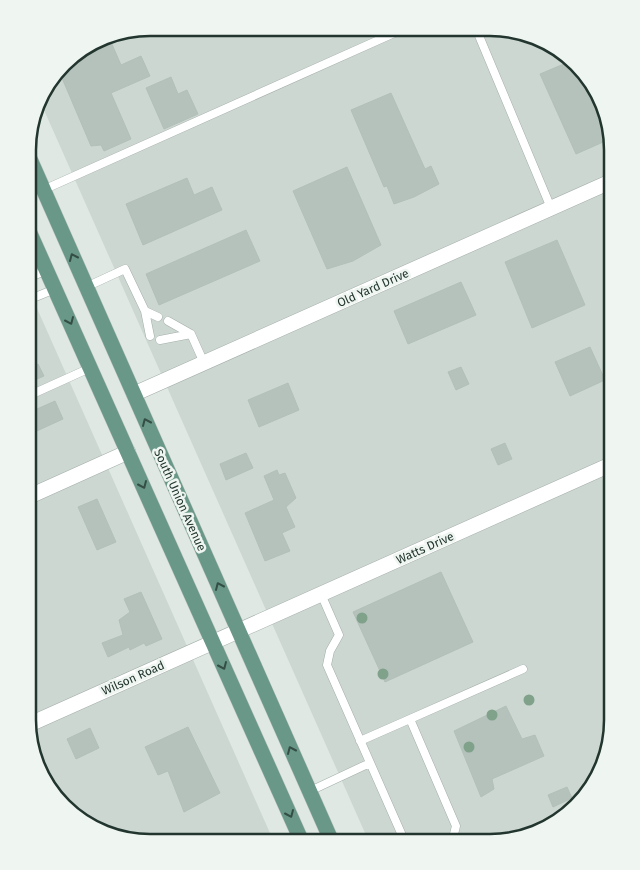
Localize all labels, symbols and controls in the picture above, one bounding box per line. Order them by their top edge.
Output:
one-way arrow [69,253,79,262]
street label: Old Yard Drive [335,266,411,310]
one-way arrow [63,316,74,325]
one-way arrow [141,418,152,427]
street label: South Union Avenue [151,447,209,553]
one-way arrow [136,480,146,489]
street label: Watts Drive [394,529,456,567]
one-way arrow [214,582,225,591]
street label: Wilson Road [99,658,167,698]
one-way arrow [217,661,228,670]
one-way arrow [287,746,298,755]
one-way arrow [283,809,294,818]

